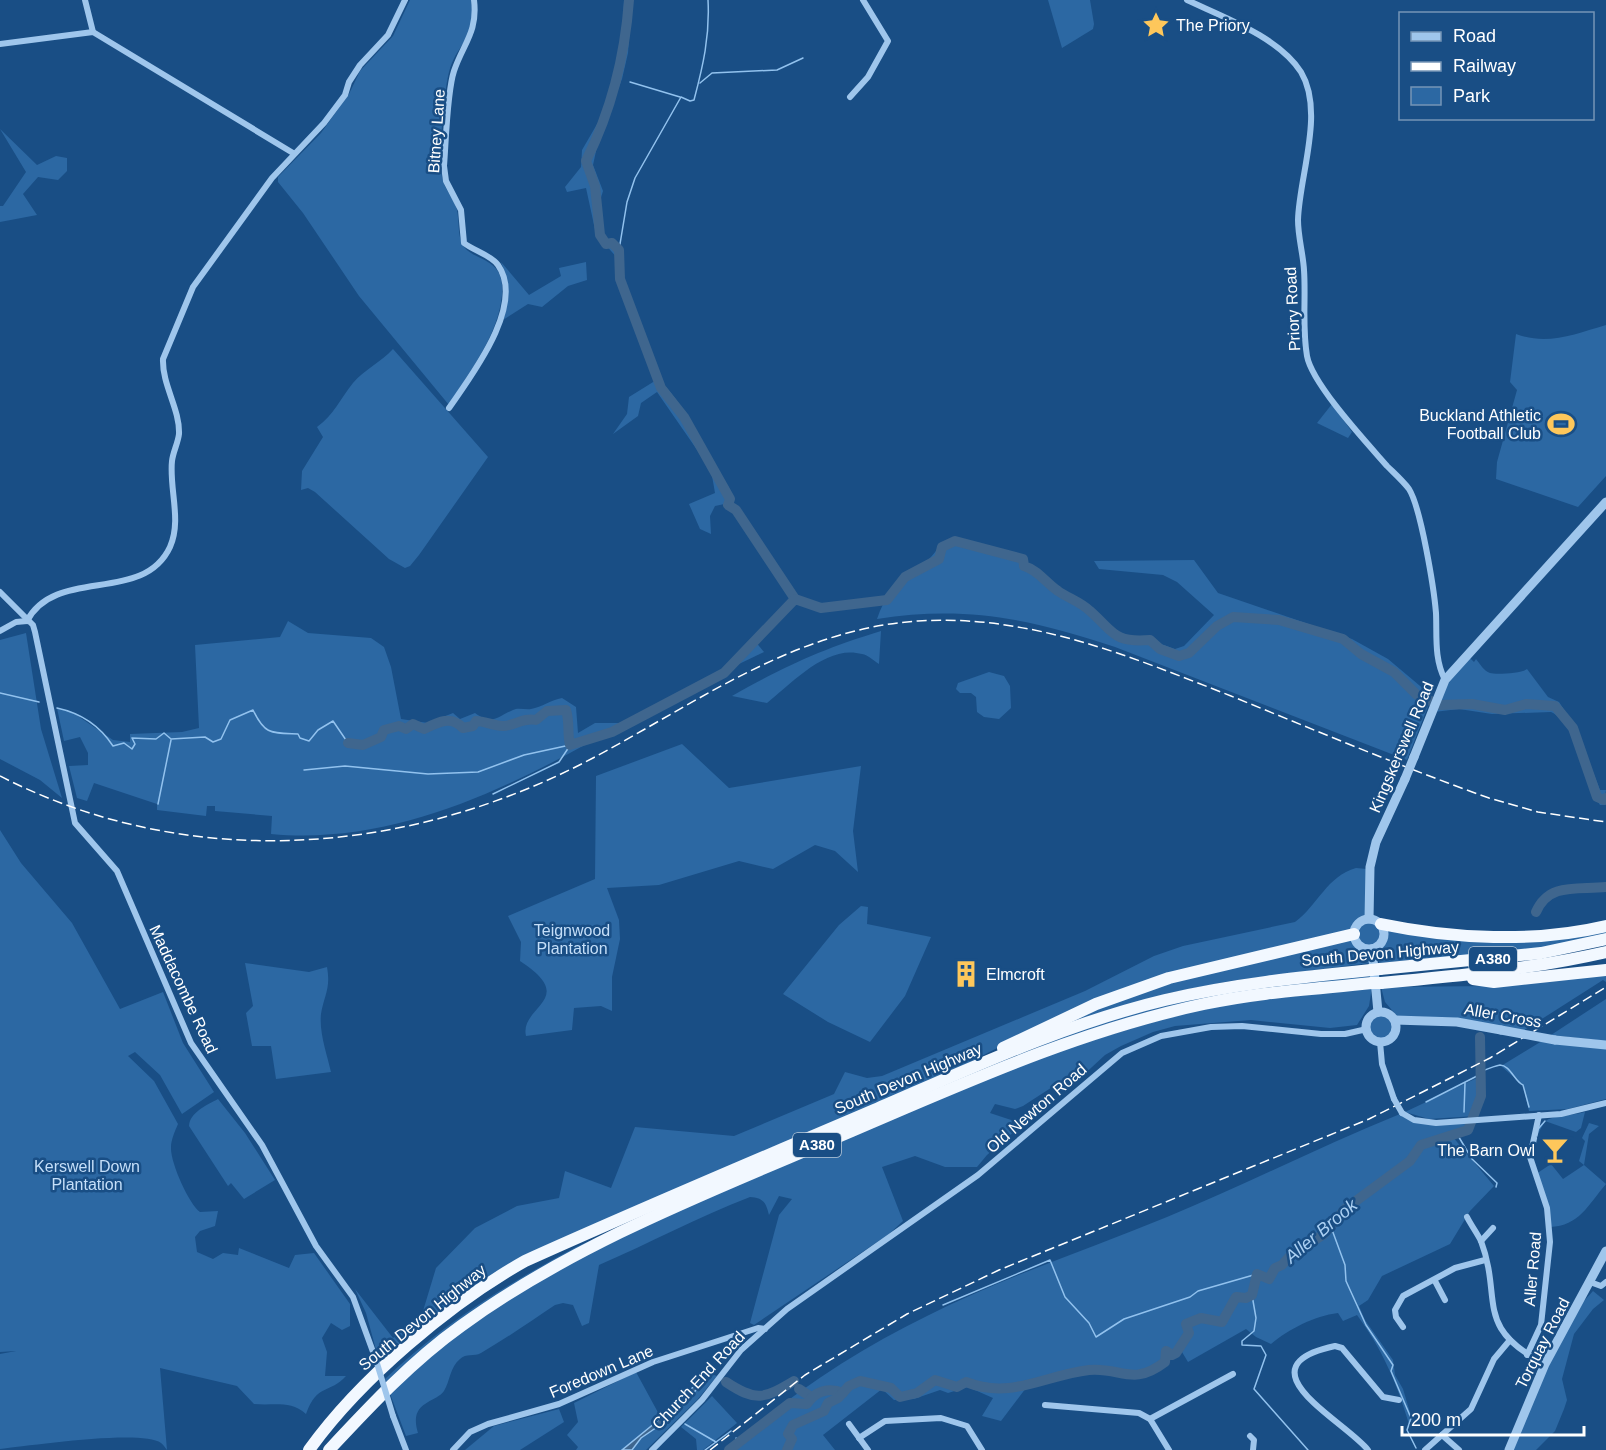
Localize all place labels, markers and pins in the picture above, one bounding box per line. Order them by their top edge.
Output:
place icon: The Priory [1141,10,1171,40]
place label: The Priory [1176,17,1250,34]
place label: Buckland Athletic Football Club [1419,407,1541,442]
sports icon: Buckland Athletic Football Club [1546,409,1576,439]
building icon: Elmcroft [951,959,981,989]
place label: Elmcroft [986,966,1045,983]
bar icon: The Barn Owl [1540,1135,1570,1165]
place label: The Barn Owl [1437,1142,1535,1159]

